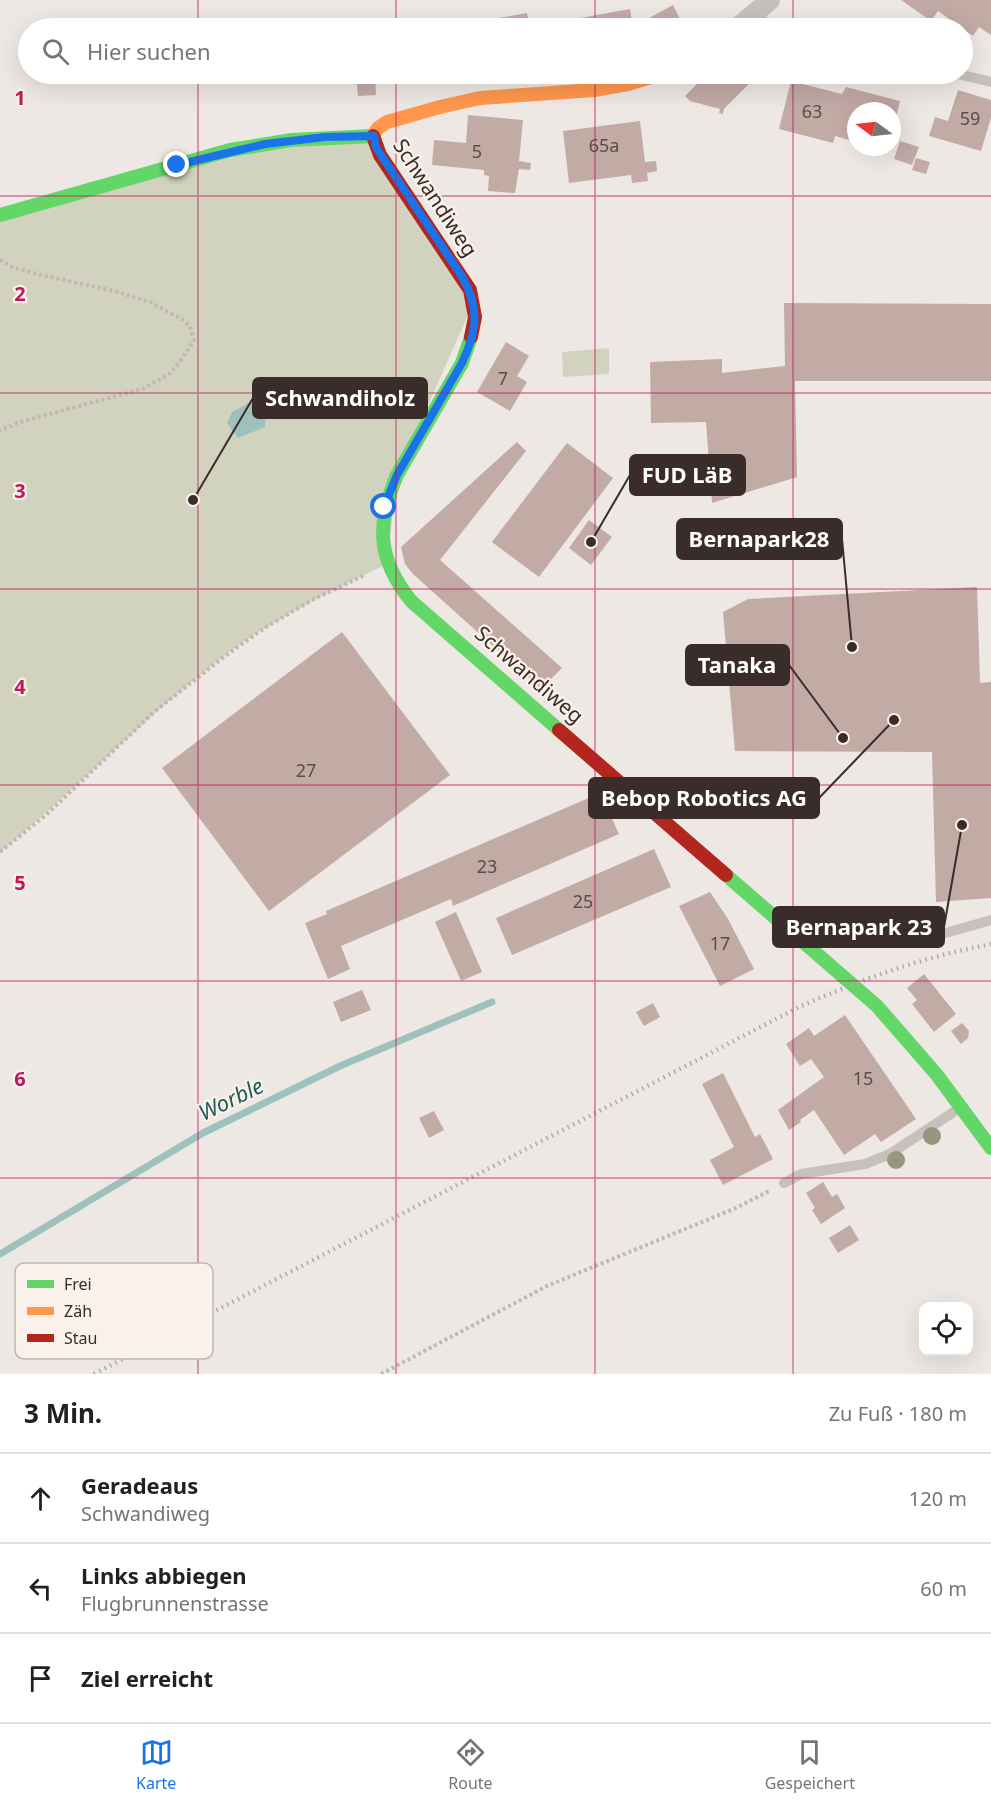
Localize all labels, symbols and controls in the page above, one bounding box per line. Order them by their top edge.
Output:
search box [18,18,973,84]
icon: search [39,35,72,68]
text: Hier suchen [87,36,211,66]
text: 1 [14,84,26,111]
house number: 63 [802,99,822,123]
north arrow [847,102,901,156]
house number: 59 [960,106,980,130]
street label: Schwandiweg [387,133,484,262]
house number: 65a [589,133,619,157]
house number: 5 [472,139,482,163]
route end [163,151,189,177]
text: 2 [14,280,26,307]
house number: 7 [498,366,508,390]
callout: Schwandiholz [253,378,427,418]
text: Schwandiholz [265,382,415,412]
callout: FUD LäB [630,455,745,495]
text: FUD LäB [642,459,732,489]
text: 3 [14,477,26,504]
route start [370,493,396,519]
callout: Bernapark28 [677,519,842,559]
text: Bernapark28 [689,523,829,553]
street label: Schwandiweg [469,619,590,729]
callout: Tanaka [686,645,789,685]
text: Tanaka [698,649,776,679]
text: 4 [14,673,26,700]
house number: 27 [296,758,316,782]
callout: Bebop Robotics AG [589,778,819,818]
text: Bebop Robotics AG [601,782,807,812]
house number: 23 [477,854,497,878]
text: 5 [14,869,26,896]
house number: 25 [573,889,593,913]
callout: Bernapark 23 [773,907,944,947]
text: Bernapark 23 [786,911,932,941]
house number: 17 [710,931,730,955]
text: 6 [14,1065,26,1092]
house number: 15 [853,1066,873,1090]
water label: Worble [193,1070,268,1127]
legend [15,1263,213,1359]
text: Frei [64,1273,92,1295]
text: Zäh [64,1300,92,1322]
map controls [919,1302,973,1356]
button: locate [919,1302,973,1356]
text: Stau [64,1327,97,1349]
text: 3 Min. [24,1395,102,1431]
text: Zu Fuß · 180 m [829,1400,967,1427]
text: Geradeaus [81,1470,198,1500]
icon: ahead [24,1482,57,1515]
text: 120 m [909,1485,967,1512]
text: Schwandiweg [81,1500,210,1527]
text: Links abbiegen [81,1560,247,1590]
icon: left [24,1572,57,1605]
text: 60 m [920,1575,967,1602]
text: Flugbrunnenstrasse [81,1590,269,1617]
icon: arrive [24,1662,57,1695]
text: Ziel erreicht [81,1663,213,1693]
tab: Karte [136,1736,176,1794]
tab: Route [448,1736,493,1794]
tab: Gespeichert [765,1736,855,1794]

